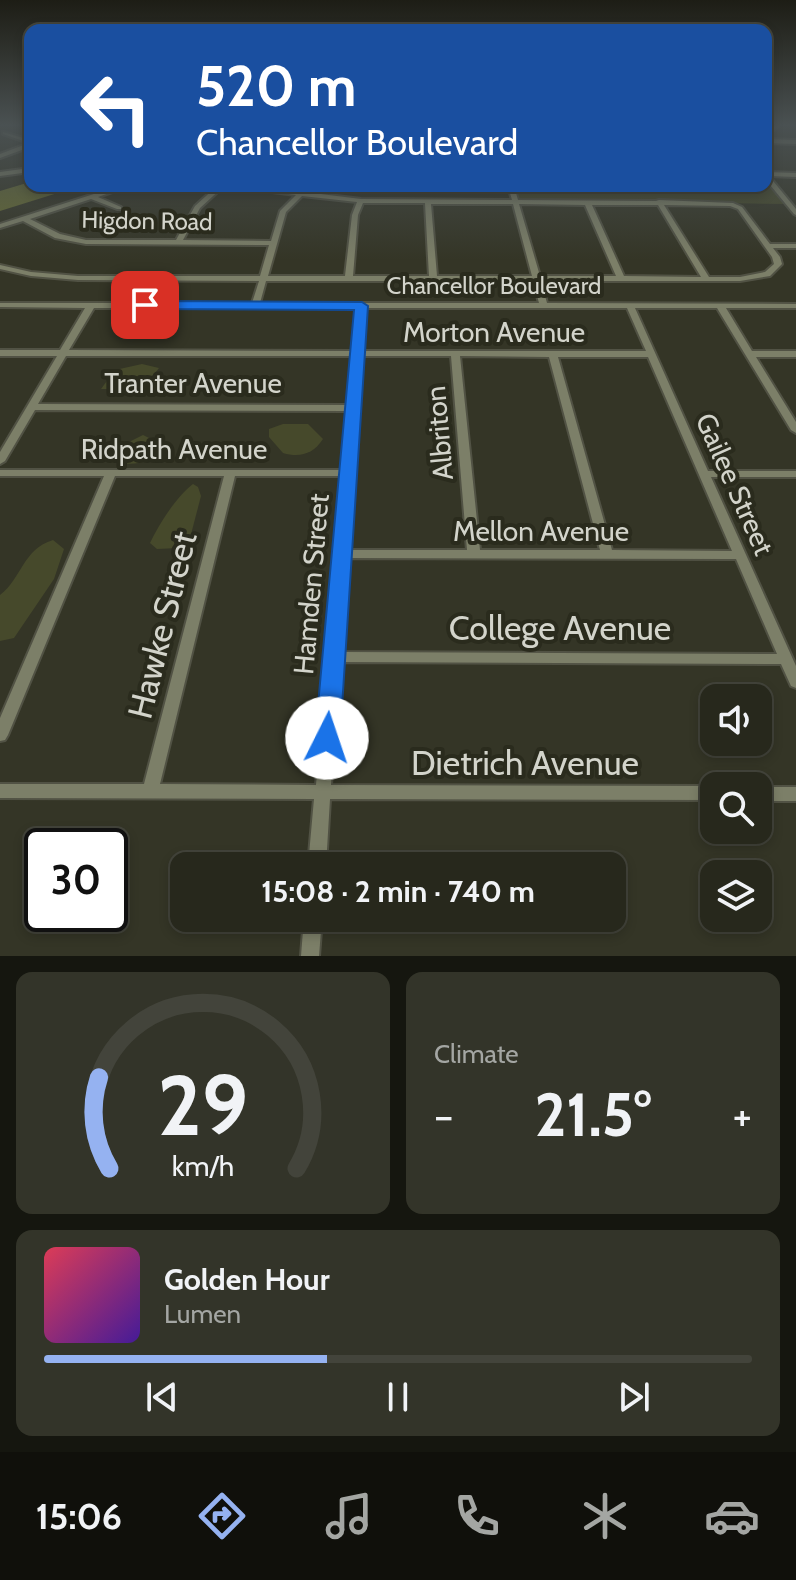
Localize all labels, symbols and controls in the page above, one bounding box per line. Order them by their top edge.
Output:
text: 520 m [196,52,357,120]
icon: left [64,56,168,160]
text: Chancellor Boulevard [196,120,518,164]
street label: Higdon Road [81,205,213,236]
pin [111,271,179,339]
street label: Chancellor Boulevard [387,271,601,300]
icon: arrive [123,283,167,327]
street label: Morton Avenue [403,315,585,349]
street label: Tranter Avenue [104,366,282,400]
street label: Albriton [418,385,460,481]
street label: Gailee Street [689,408,781,560]
street label: Ridpath Avenue [81,432,267,466]
street label: Hamden Street [286,492,336,676]
street label: Mellon Avenue [453,514,629,548]
street label: Hawke Street [119,527,205,723]
street label: College Avenue [449,607,671,649]
map controls [700,684,772,932]
button: sound [700,684,772,756]
position arrow [285,696,369,780]
street label: Dietrich Avenue [411,742,639,784]
button: search [700,772,772,844]
speed limit sign: 30 [24,828,128,932]
button: layers [700,860,772,932]
text: 15:08 · 2 min · 740 m [261,873,535,910]
text: Climate [434,1038,519,1070]
text: 29 [158,1055,248,1156]
text: 21.5° [535,1078,651,1151]
text: − [434,1089,453,1142]
text: + [733,1089,752,1142]
text: km/h [172,1148,234,1183]
text: Golden Hour [164,1261,330,1298]
text: Lumen [164,1298,241,1330]
icon: previous [140,1375,184,1419]
icon: pause [376,1375,420,1419]
icon: next [612,1375,656,1419]
icon: directions [194,1488,250,1544]
icon: music [321,1488,377,1544]
icon: phone [449,1488,505,1544]
icon: climate [577,1488,633,1544]
icon: car [704,1488,760,1544]
text: 15:06 [36,1494,122,1538]

